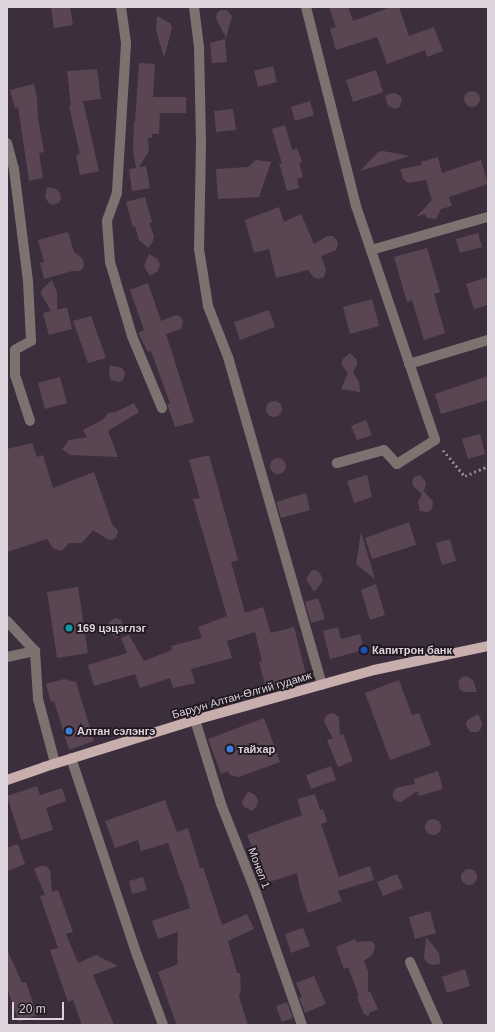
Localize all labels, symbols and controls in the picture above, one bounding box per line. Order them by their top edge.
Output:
place label: 169 цэцэглэг [77,621,146,635]
marker: 169 цэцэглэг [64,623,74,633]
place label: Капитрон банк [372,643,452,657]
marker: Капитрон банк [359,645,369,655]
street label: Баруун Алтан-Өлгий гудамж [171,669,313,721]
place label: Алтан сэлэнгэ [77,724,155,738]
marker: Алтан сэлэнгэ [64,726,74,736]
place label: тайхар [238,742,275,756]
marker: тайхар [225,744,235,754]
street label: Монел 1 [245,846,273,890]
scale bar [14,994,66,1020]
text: 20 m [19,1002,46,1016]

